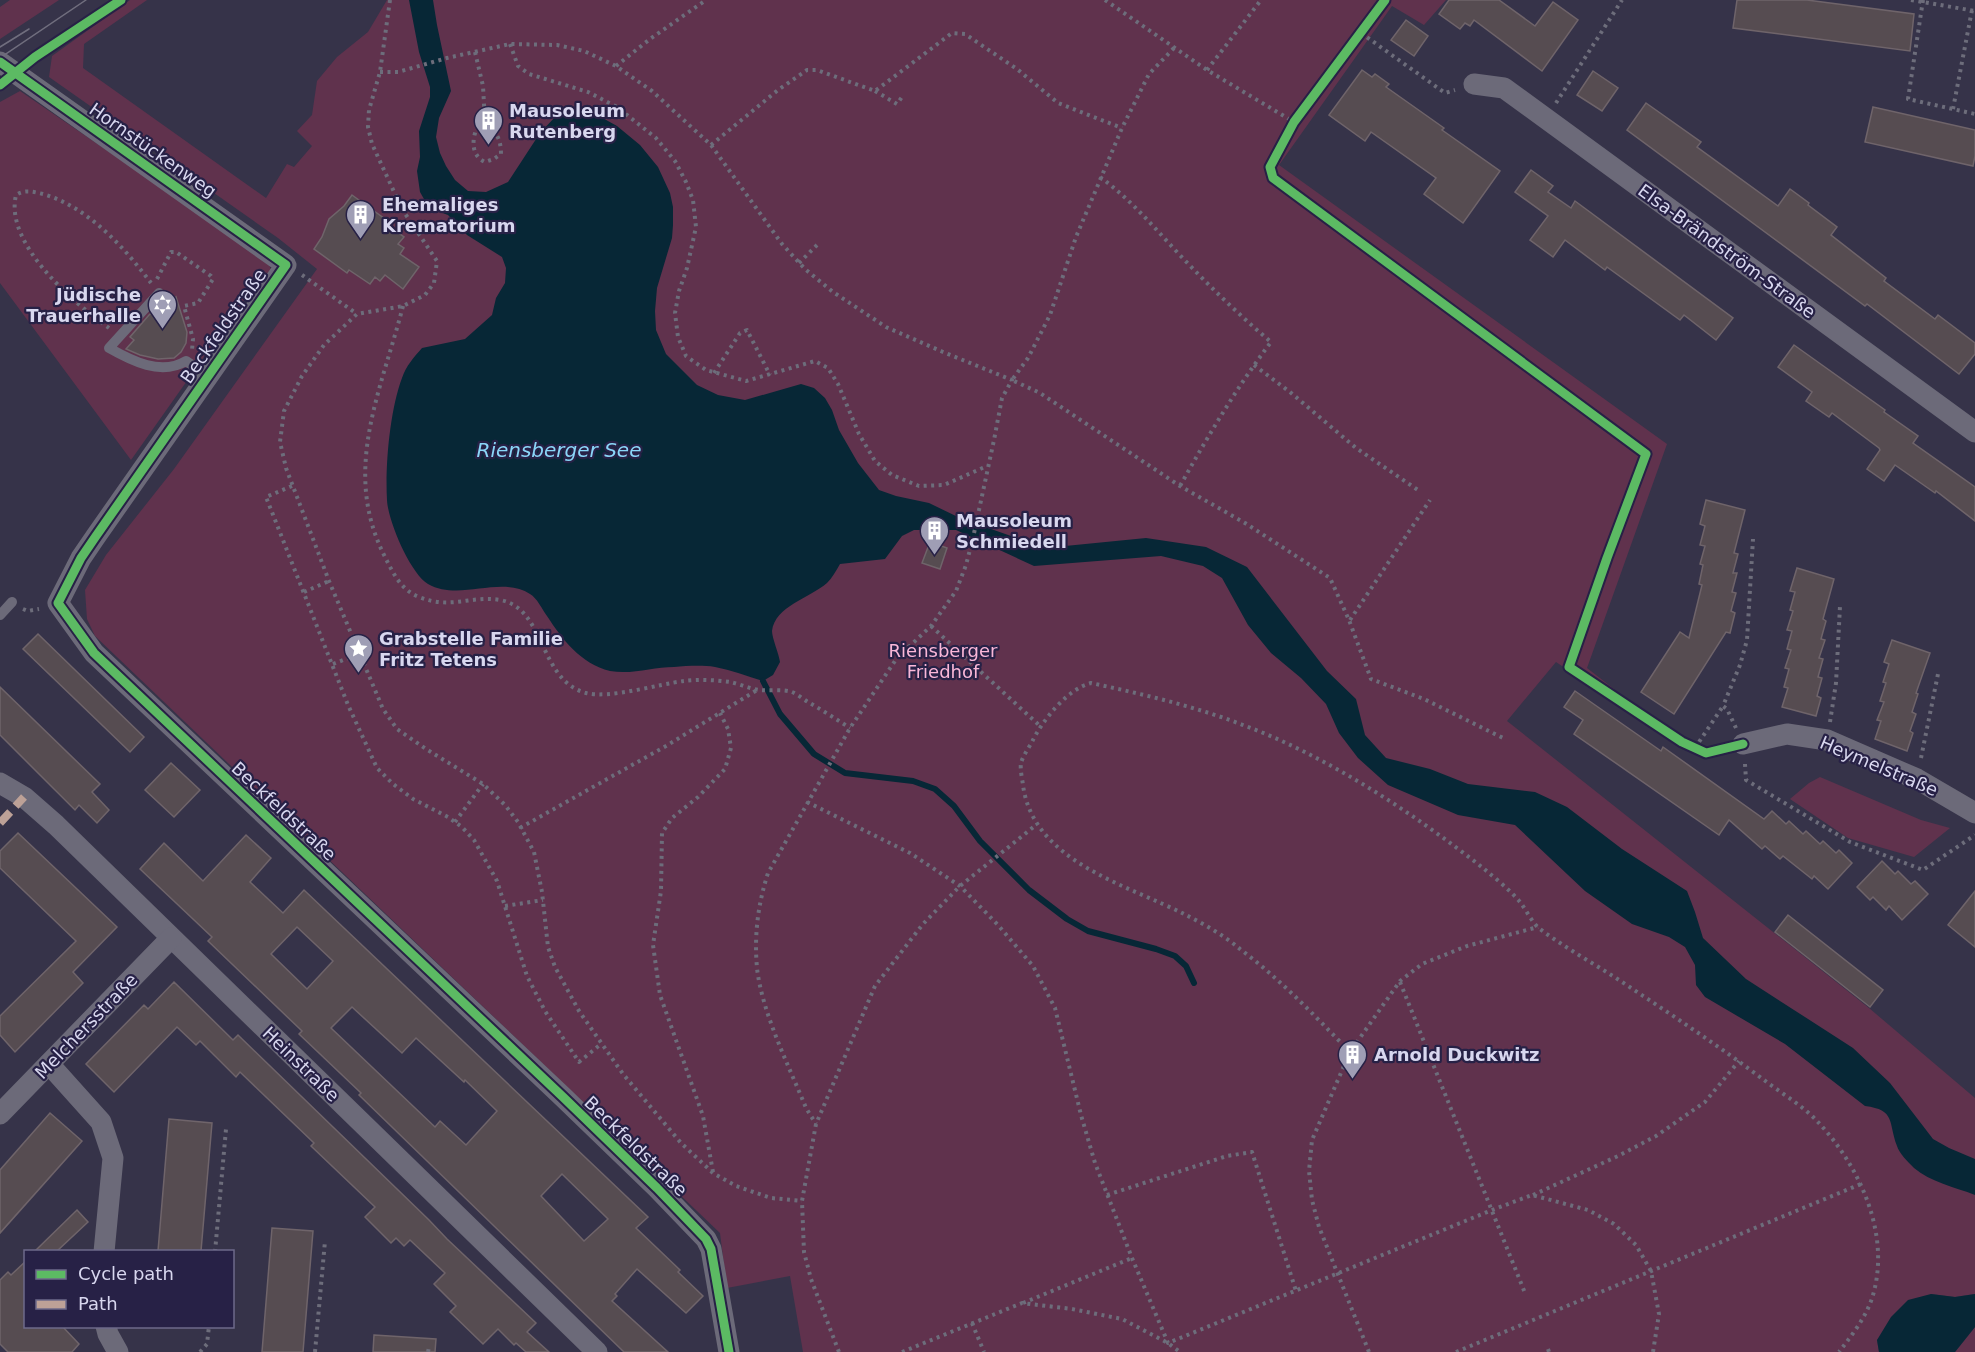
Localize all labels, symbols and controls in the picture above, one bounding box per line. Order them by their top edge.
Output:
street label: Hornstückenweg [85,98,221,202]
place label: Mausoleum Rutenberg [509,100,625,142]
building icon: Mausoleum Rutenberg [472,104,504,146]
street label: Elsa-Brändström-Straße [1634,180,1820,322]
place label: Ehemaliges Krematorium [382,194,516,236]
building icon: Ehemaliges Krematorium [345,198,377,240]
street label: Beckfeldstraße [176,265,270,387]
place label: Jüdische Trauerhalle [26,284,141,326]
synagogue icon: Jüdische Trauerhalle [146,288,178,330]
water label: Riensberger See [477,438,641,462]
place label: Mausoleum Schmiedell [956,510,1072,552]
building icon: Mausoleum Schmiedell [919,514,951,556]
place label: Grabstelle Familie Fritz Tetens [379,628,563,670]
place icon: Grabstelle Familie Fritz Tetens [342,632,374,674]
park label: Riensberger Friedhof [889,640,998,682]
street label: Heymelstraße [1817,732,1941,800]
street label: Beckfeldstraße [228,757,340,865]
street label: Melchersstraße [30,969,142,1083]
street label: Heinstraße [258,1022,344,1106]
building icon: Arnold Duckwitz [1337,1038,1369,1080]
place label: Arnold Duckwitz [1374,1044,1540,1065]
street label: Beckfeldstraße [580,1092,692,1200]
legend [24,1250,234,1328]
text: Cycle path [78,1263,174,1284]
text: Path [78,1293,118,1314]

